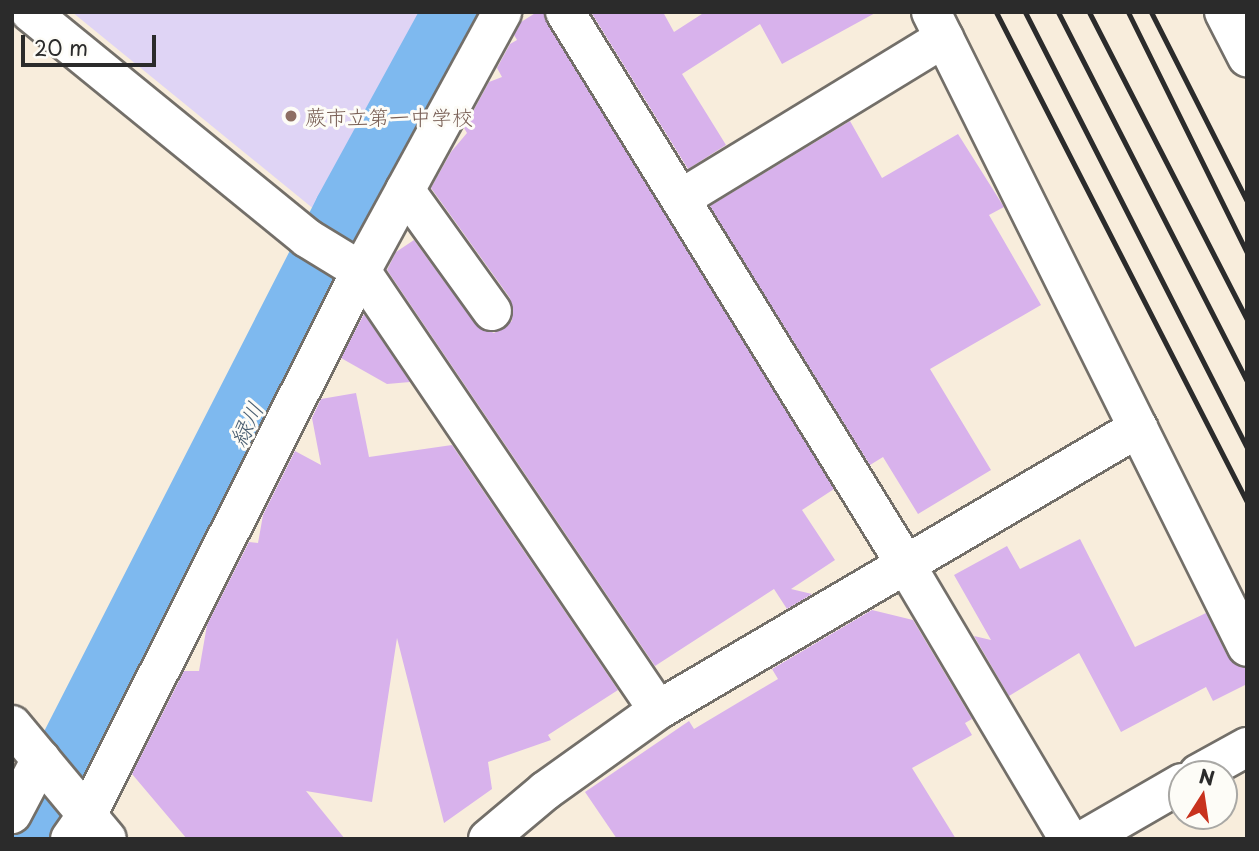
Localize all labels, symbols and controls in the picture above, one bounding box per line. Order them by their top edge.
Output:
scale bar [24,21,159,65]
text: 20 m [34,31,88,63]
place label: 蕨市立第一中学校 [305,103,473,129]
marker: 蕨市立第一中学校 [283,108,299,124]
water label: 緑川 [223,397,269,451]
north arrow [1168,760,1238,830]
text: N [1197,761,1217,792]

